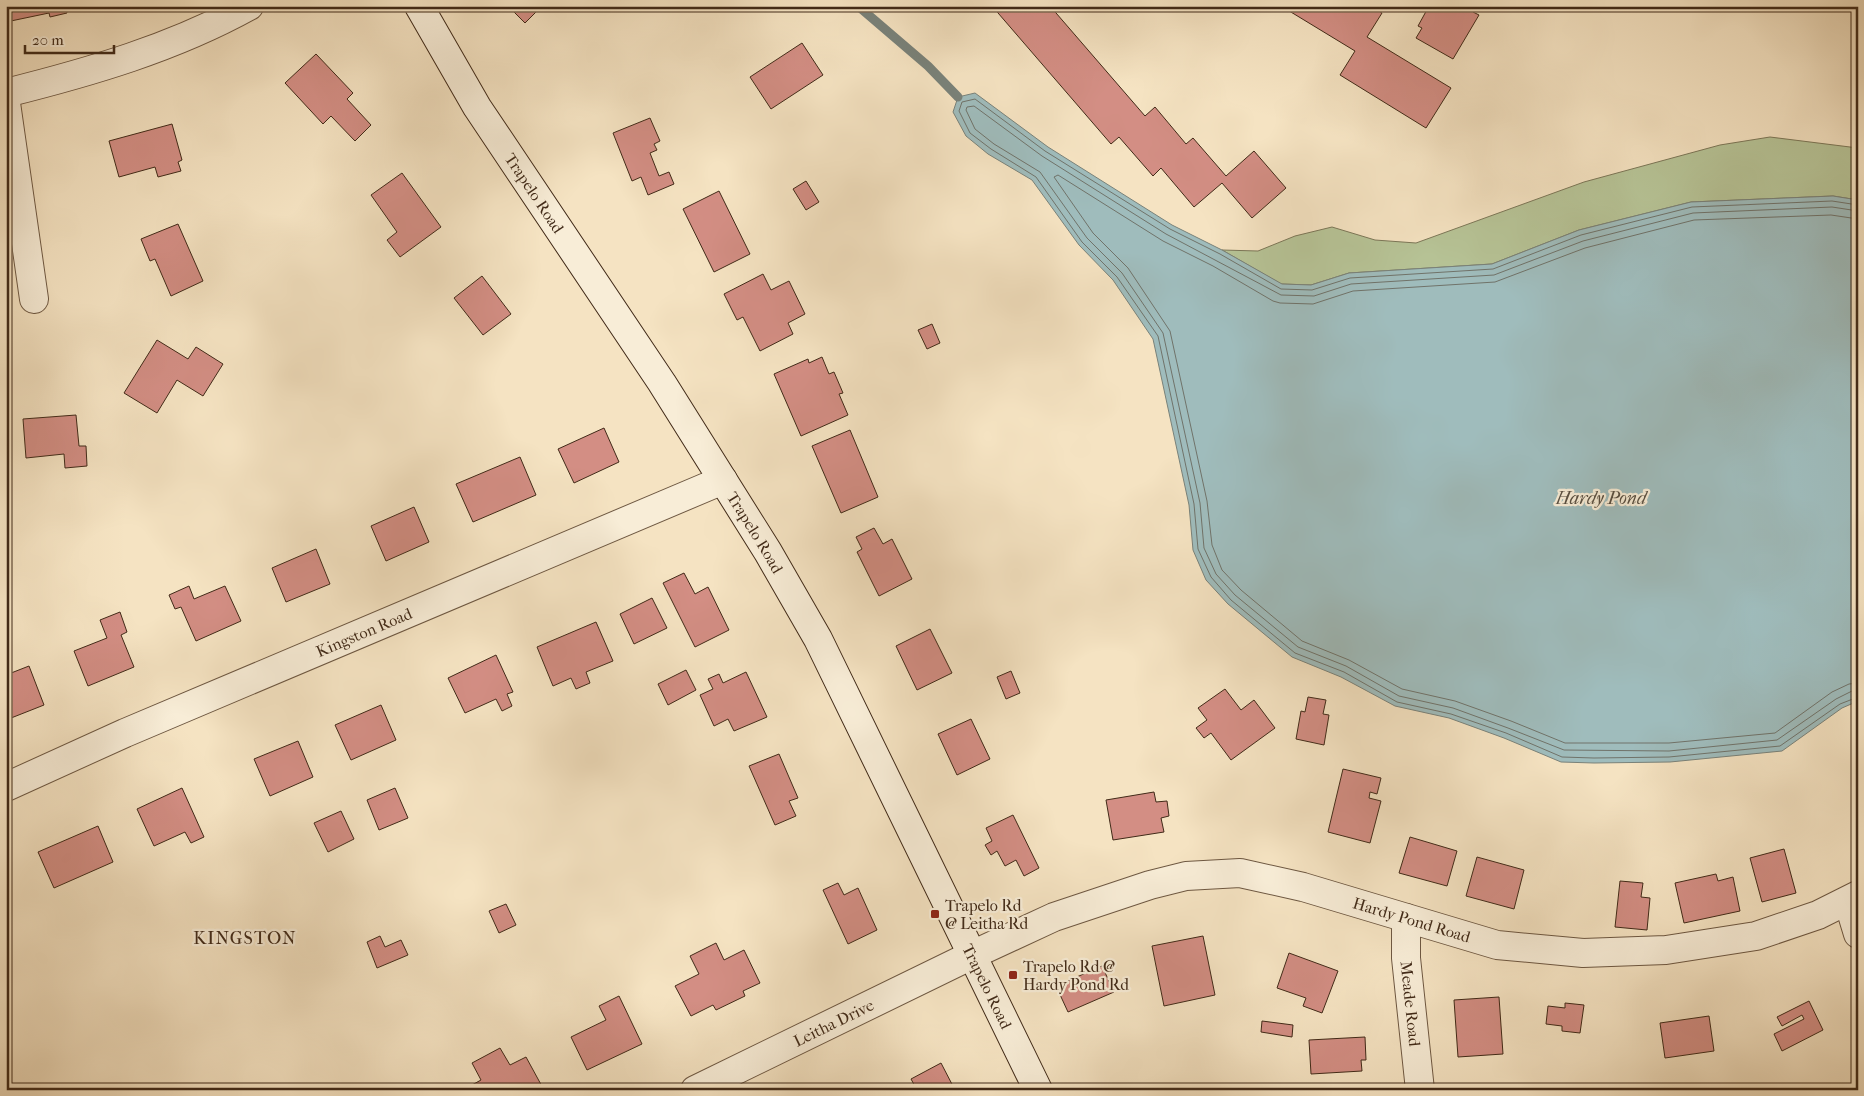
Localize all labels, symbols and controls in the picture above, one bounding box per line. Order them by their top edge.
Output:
scale bar [25,22,114,54]
text: 20 m [32,31,64,49]
street label: Trapelo Road [501,150,568,237]
water label: Hardy Pond [1555,488,1649,509]
street label: Trapelo Road [723,489,787,577]
street label: Kingston Road [313,604,415,661]
street label: Hardy Pond Road [1351,894,1473,947]
place label: Trapelo Rd @ Leitha Rd [945,896,1029,933]
marker: Trapelo Rd @ Leitha Rd [929,908,941,920]
district label: KINGSTON [193,928,297,949]
street label: Trapelo Road [958,941,1016,1032]
place label: Trapelo Rd @ Hardy Pond Rd [1023,957,1129,994]
street label: Meade Road [1396,960,1424,1048]
marker: Trapelo Rd @ Hardy Pond Rd [1007,969,1019,981]
street label: Leitha Drive [790,995,877,1051]

